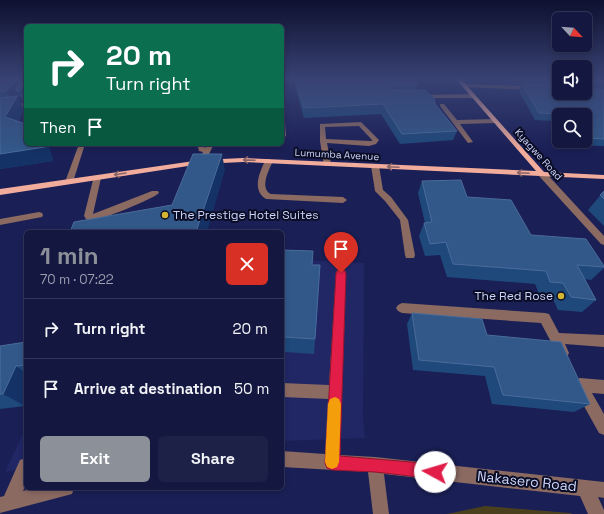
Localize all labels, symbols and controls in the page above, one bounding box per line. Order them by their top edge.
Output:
north arrow [552,12,592,52]
map controls [552,12,592,148]
text: 20 m [106,37,172,73]
icon: right [40,40,92,92]
button: sound [552,60,592,100]
text: Turn right [106,72,190,95]
button: search [552,108,592,148]
icon: arrive [84,116,106,138]
text: Then [40,118,76,137]
street label: Kyagwe Road [512,126,565,183]
street label: Lumumba Avenue [294,146,380,163]
one-way arrow [243,157,256,164]
one-way arrow [387,163,400,171]
one-way arrow [517,170,530,177]
one-way arrow [114,171,127,179]
place label: The Prestige Hotel Suites [173,207,319,223]
marker: The Prestige Hotel Suites [160,210,170,220]
pin [324,232,358,273]
icon: arrive [330,238,352,260]
text: 1 min [40,240,99,271]
button: close [226,243,268,285]
text: 70 m · 07:22 [40,271,114,288]
place label: The Red Rose [474,288,553,304]
marker: The Red Rose [556,291,566,301]
icon: right [40,318,62,340]
text: Turn right [74,319,145,338]
text: 20 m [233,319,268,338]
icon: arrive [40,378,62,400]
text: Arrive at destination [74,379,222,398]
text: 50 m [234,379,269,398]
button: Exit [40,436,150,482]
button: Share [158,436,268,482]
position arrow [414,451,456,493]
street label: Nakasero Road [476,467,578,495]

